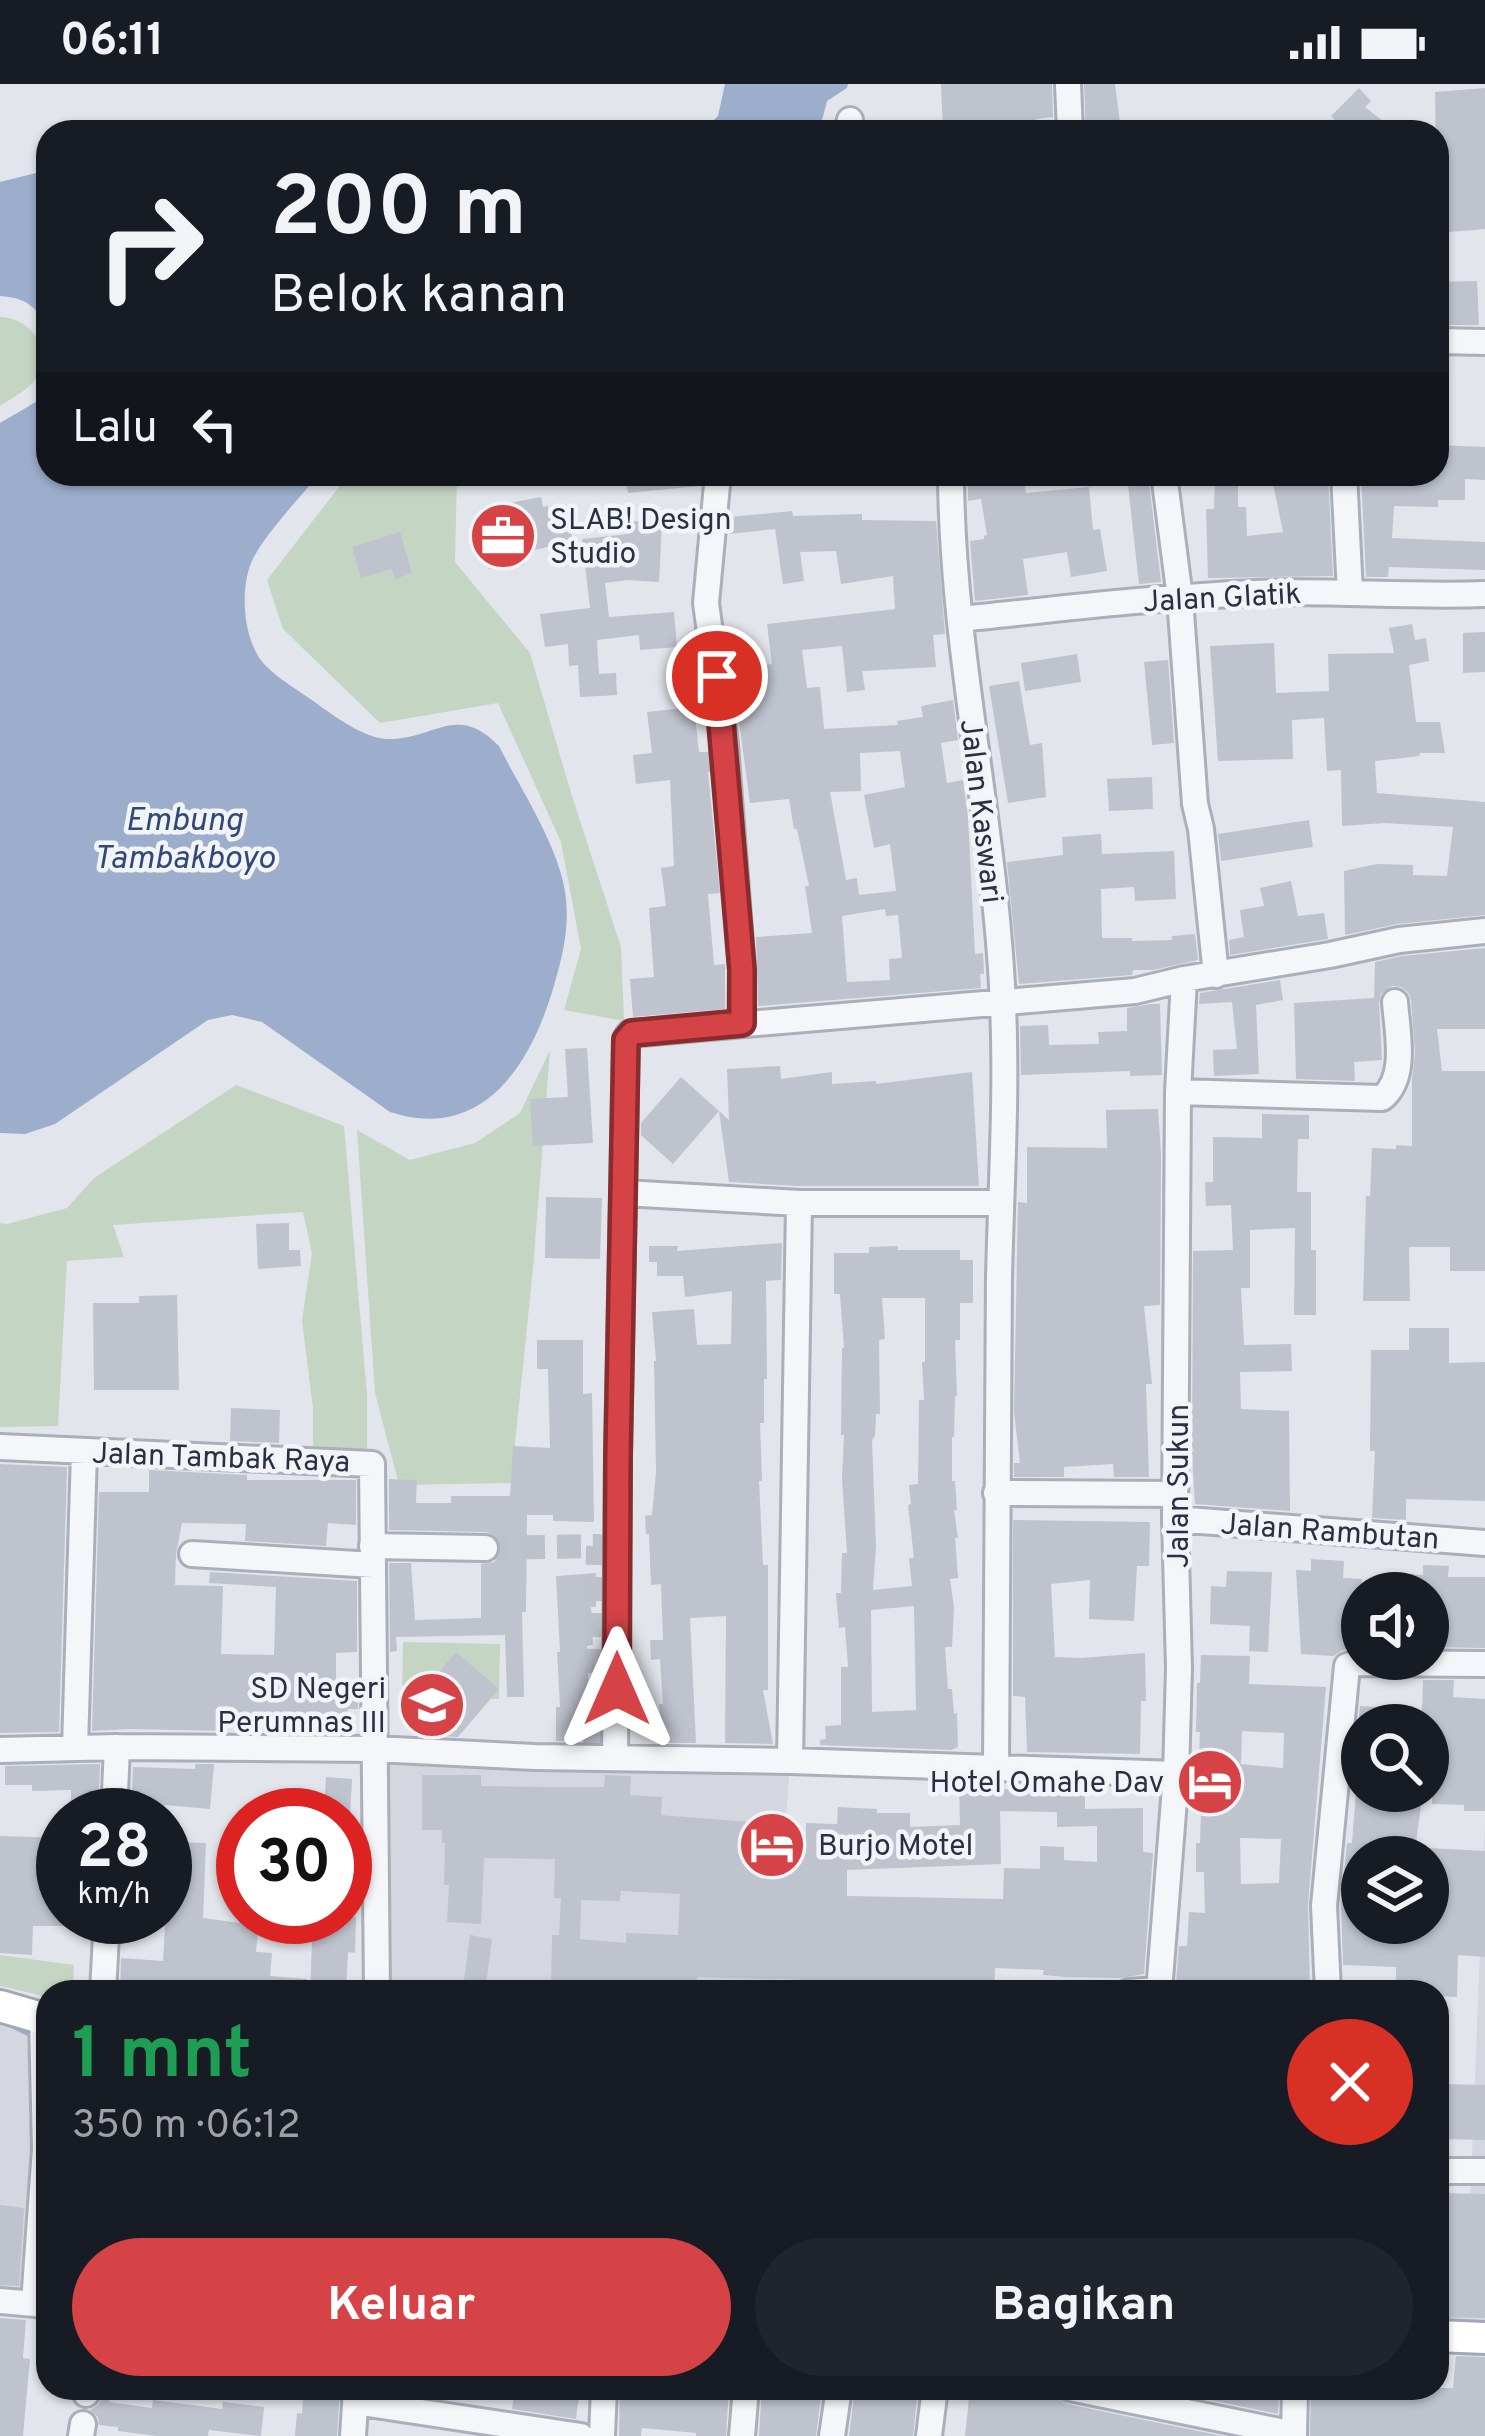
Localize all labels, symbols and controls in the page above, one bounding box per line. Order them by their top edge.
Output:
text: 06:11 [60,14,164,71]
text: 200 m [270,159,527,265]
icon: right [72,168,228,324]
text: Belok kanan [270,263,567,332]
icon: left [182,396,248,462]
text: Lalu [72,401,158,458]
office icon: SLAB! Design Studio [468,501,538,571]
place label: SLAB! Design Studio [550,503,732,574]
street label: Jalan Glatik [1142,577,1302,622]
pin [666,625,768,727]
icon: arrive [684,643,750,709]
street label: Jalan Kaswari [950,717,1009,906]
water label: Embung Tambakboyo [93,801,275,881]
street label: Jalan Sukun [1162,1404,1199,1568]
street label: Jalan Tambak Raya [91,1436,351,1482]
street label: Jalan Rambutan [1219,1507,1440,1560]
map controls [1341,1572,1449,1944]
button: sound [1341,1572,1449,1680]
position arrow [554,1626,680,1752]
school or university icon: SD Negeri Perumnas III [397,1670,467,1740]
place label: SD Negeri Perumnas III [217,1672,386,1743]
button: search [1341,1704,1449,1812]
hotel icon: Hotel Omahe Dav [1175,1747,1245,1817]
place label: Hotel Omahe Dav [930,1766,1164,1803]
speed limit sign: 30 [216,1788,372,1944]
hotel icon: Burjo Motel [737,1810,807,1880]
text: 28 [77,1813,151,1889]
place label: Burjo Motel [818,1829,973,1866]
button: layers [1341,1836,1449,1944]
text: km/h [78,1877,150,1914]
text: 1 mnt [72,2012,252,2104]
button: close [1287,2019,1413,2145]
text: 350 m · 06:12 [72,2103,301,2152]
button: Keluar [72,2238,731,2376]
button: Bagikan [755,2238,1413,2376]

